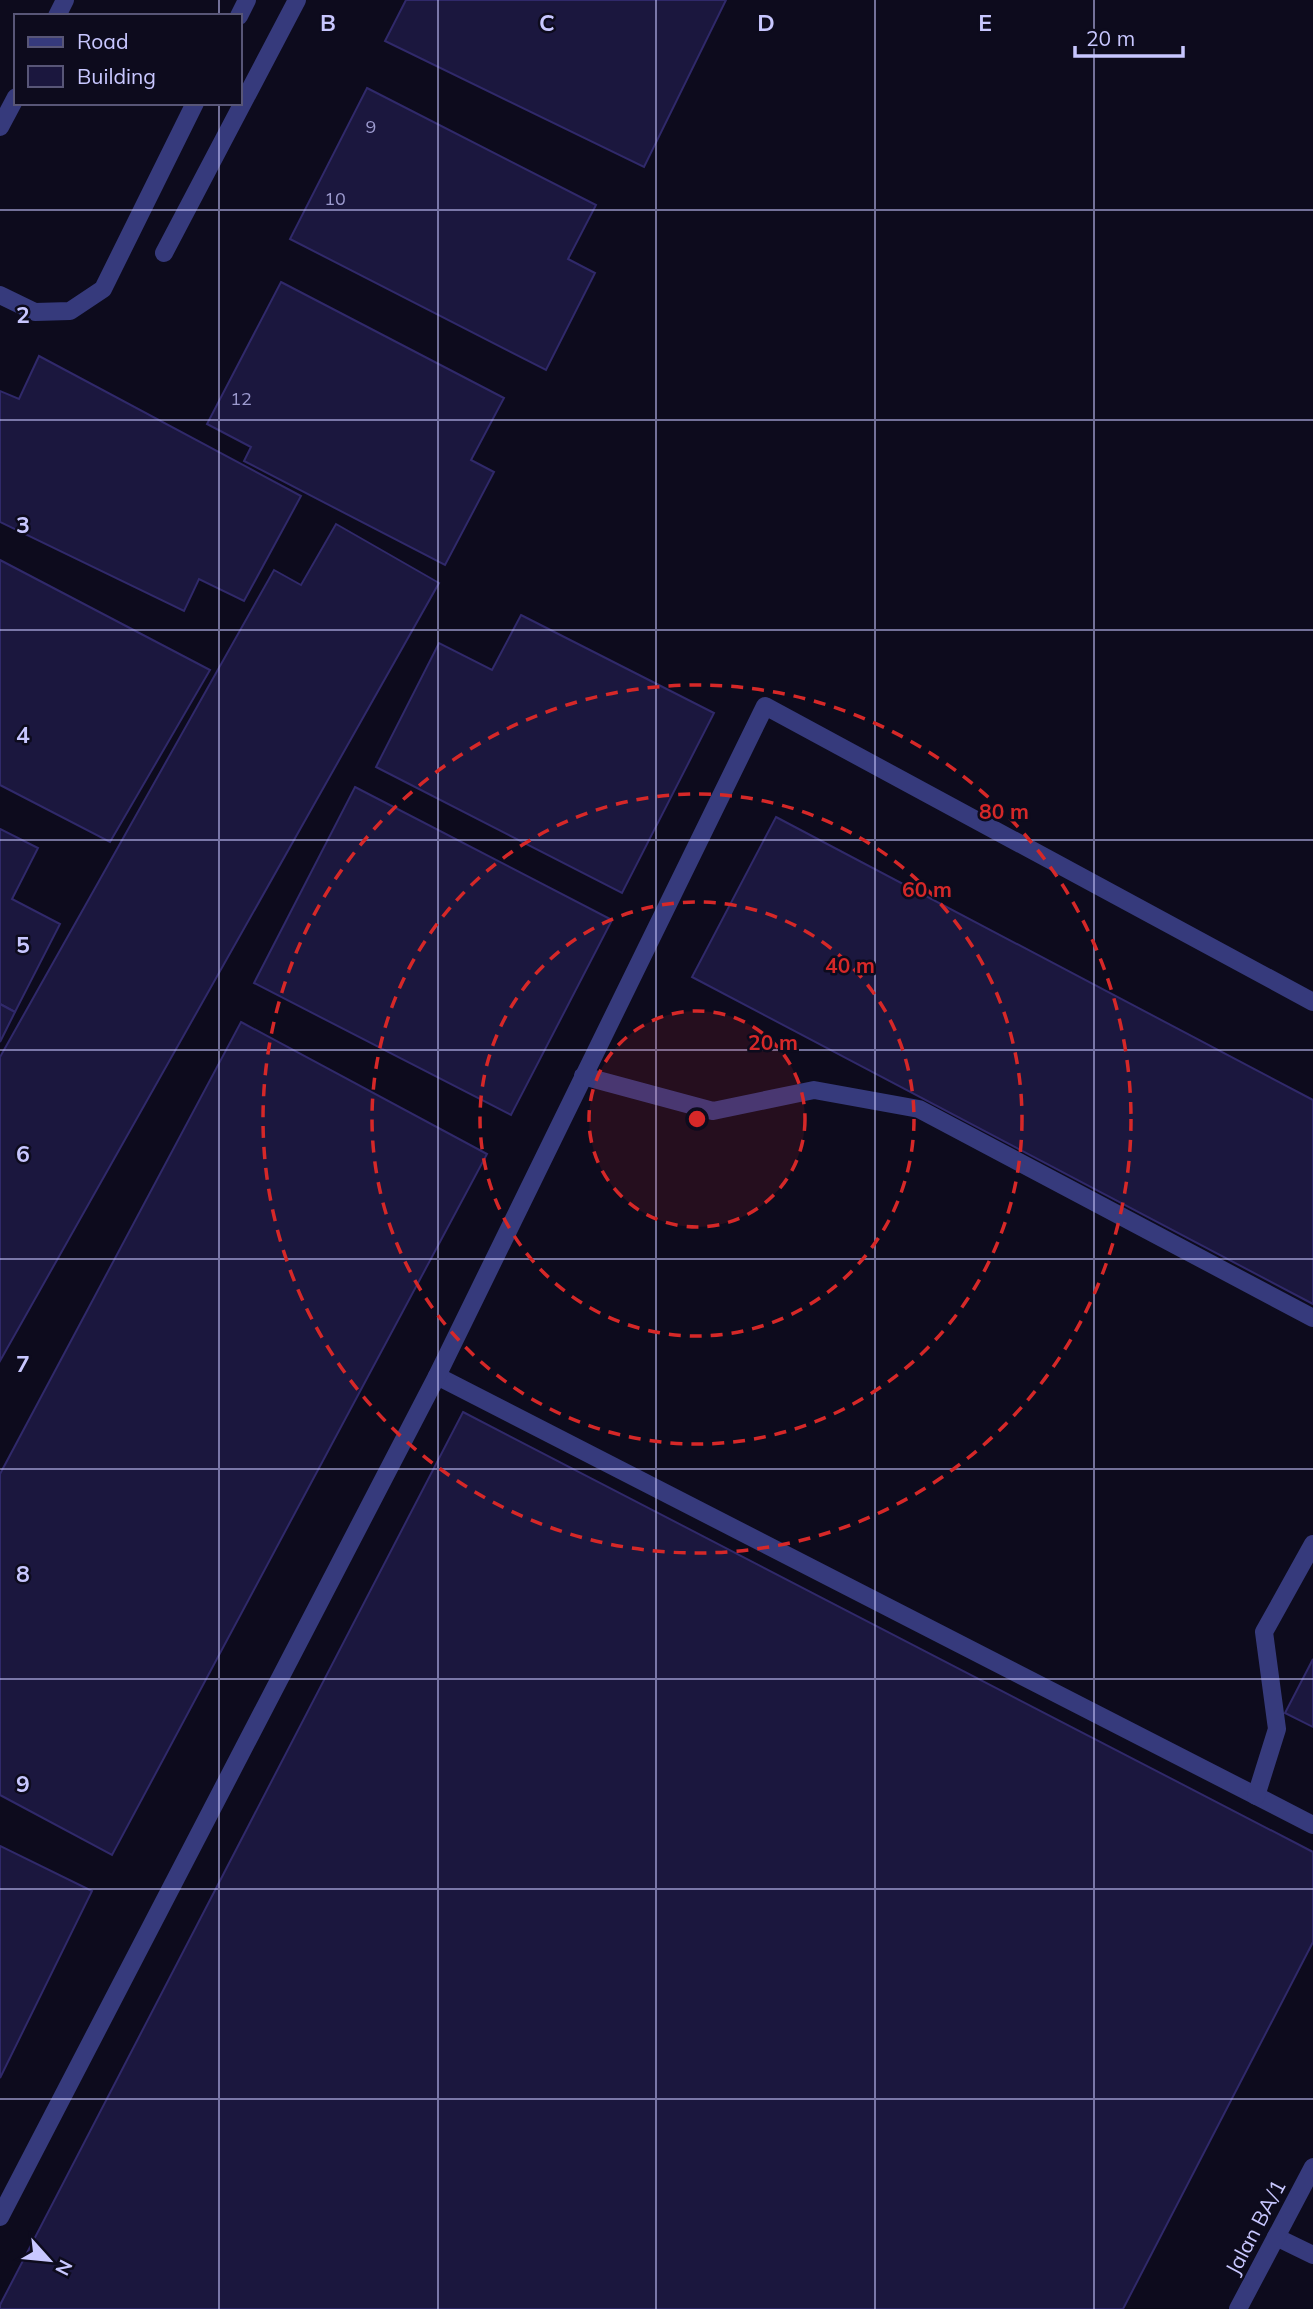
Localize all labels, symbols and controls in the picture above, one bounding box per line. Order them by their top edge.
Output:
text: B [320,8,336,37]
text: C [539,8,555,37]
text: D [757,8,775,37]
text: E [978,8,992,37]
legend [14,14,242,105]
scale bar [1075,14,1184,58]
text: 20 m [1086,25,1135,51]
text: Road [77,28,128,54]
text: Building [77,63,156,89]
house number: 9 [366,115,376,138]
house number: 10 [324,187,346,210]
text: 2 [16,300,30,329]
house number: 12 [230,387,252,410]
text: 3 [16,510,30,539]
text: 4 [16,720,30,749]
text: 80 m [979,798,1029,824]
text: 60 m [902,876,952,902]
text: 5 [16,930,30,959]
text: 40 m [825,952,875,978]
text: 20 m [748,1029,798,1055]
centre of rings [685,1107,709,1131]
text: 6 [16,1139,30,1168]
text: 7 [16,1349,30,1378]
text: 8 [16,1559,30,1588]
text: 9 [16,1769,30,1798]
street label: Jalan BA/1 [1219,2175,1291,2279]
north arrow [14,2225,84,2295]
text: N [50,2256,78,2280]

